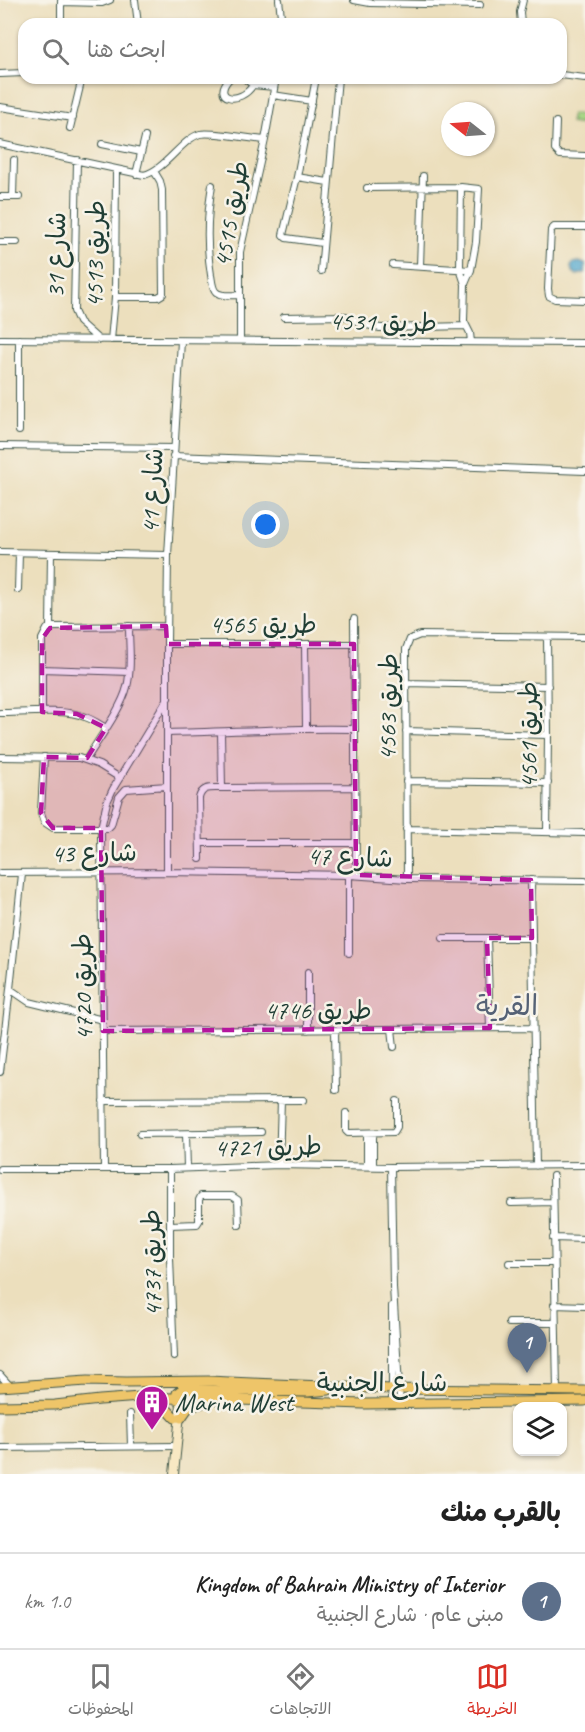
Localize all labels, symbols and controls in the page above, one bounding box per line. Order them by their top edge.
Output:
search box [18,18,567,84]
icon: search [39,35,72,68]
text: ابحث هنا [87,36,166,64]
north arrow [441,102,495,156]
street label: طريق 4515 [205,158,257,270]
street label: طريق 4513 [78,200,112,308]
street label: شارع 31 [39,212,74,298]
street label: طريق 4531 [329,305,437,339]
street label: شارع 41 [133,447,172,535]
your location [251,510,280,539]
street label: طريق 4565 [209,608,317,641]
street label: طريق 4563 [371,653,405,761]
street label: طريق 4561 [512,681,545,789]
street label: شارع 43 [51,836,137,871]
street label: شارع 47 [306,839,394,876]
street label: طريق 4720 [66,933,100,1041]
district label: القرية [476,988,538,1023]
street label: طريق 4746 [264,994,372,1027]
street label: طريق 4721 [214,1130,322,1164]
street label: طريق 4737 [135,1209,169,1317]
pin: 1 [508,1324,546,1373]
street label: شارع الجنبية [317,1366,447,1400]
building icon: Marina West [134,1384,170,1431]
place label: Marina West [175,1386,295,1419]
map controls [513,1402,567,1456]
button: layers [513,1402,567,1456]
text: بالقرب منك [441,1496,561,1529]
text: Kingdom of Bahrain Ministry of Interior [195,1571,504,1599]
text: 1.0 km [24,1589,70,1614]
text: 1 [537,1589,546,1614]
text: مبنى عام · شارع الجنبية [317,1602,504,1627]
tab: المحفوظات [68,1660,134,1723]
tab: الاتجاهات [270,1660,331,1723]
tab: الخريطة [467,1660,517,1723]

